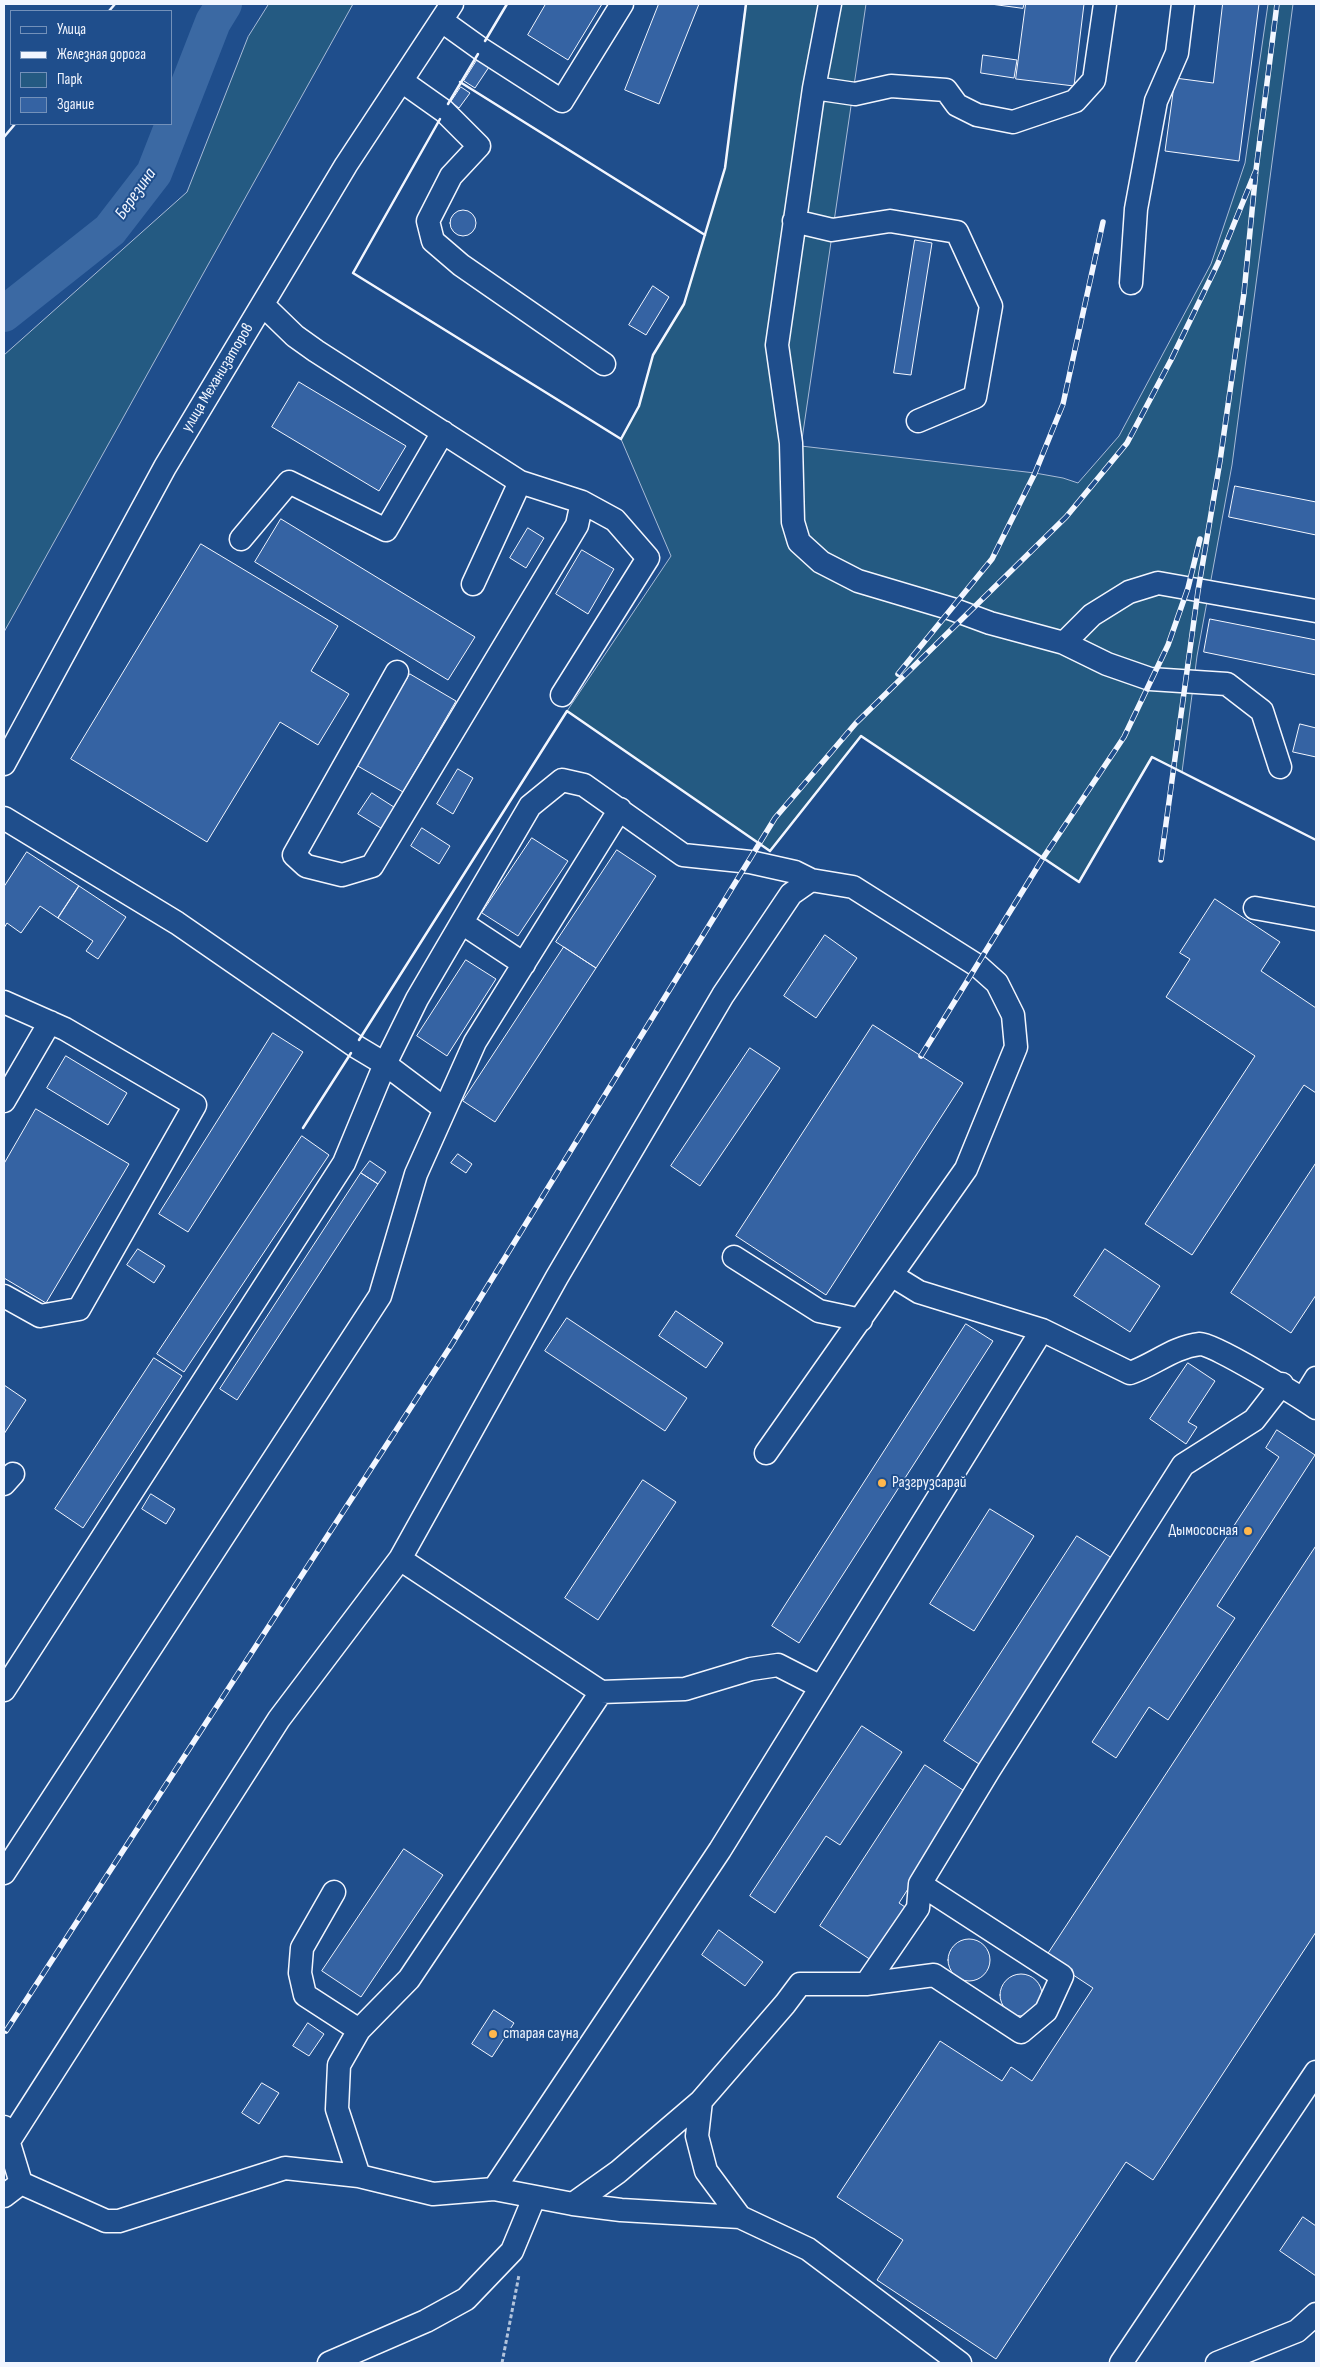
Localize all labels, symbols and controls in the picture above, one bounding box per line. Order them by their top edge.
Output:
legend [10,10,172,125]
text: Улица [57,20,86,39]
text: Железная дорога [57,45,146,64]
text: Парк [57,70,82,89]
text: Здание [57,95,94,114]
water label: Березина [111,164,161,224]
street label: улица Механизаторов [178,320,258,436]
place label: Разгрузсарай [892,1473,966,1493]
marker: Разгрузсарай [876,1477,888,1489]
place label: Дымососная [1168,1521,1238,1541]
marker: Дымососная [1242,1525,1254,1537]
place label: старая сауна [503,2024,579,2044]
marker: старая сауна [487,2028,499,2040]

